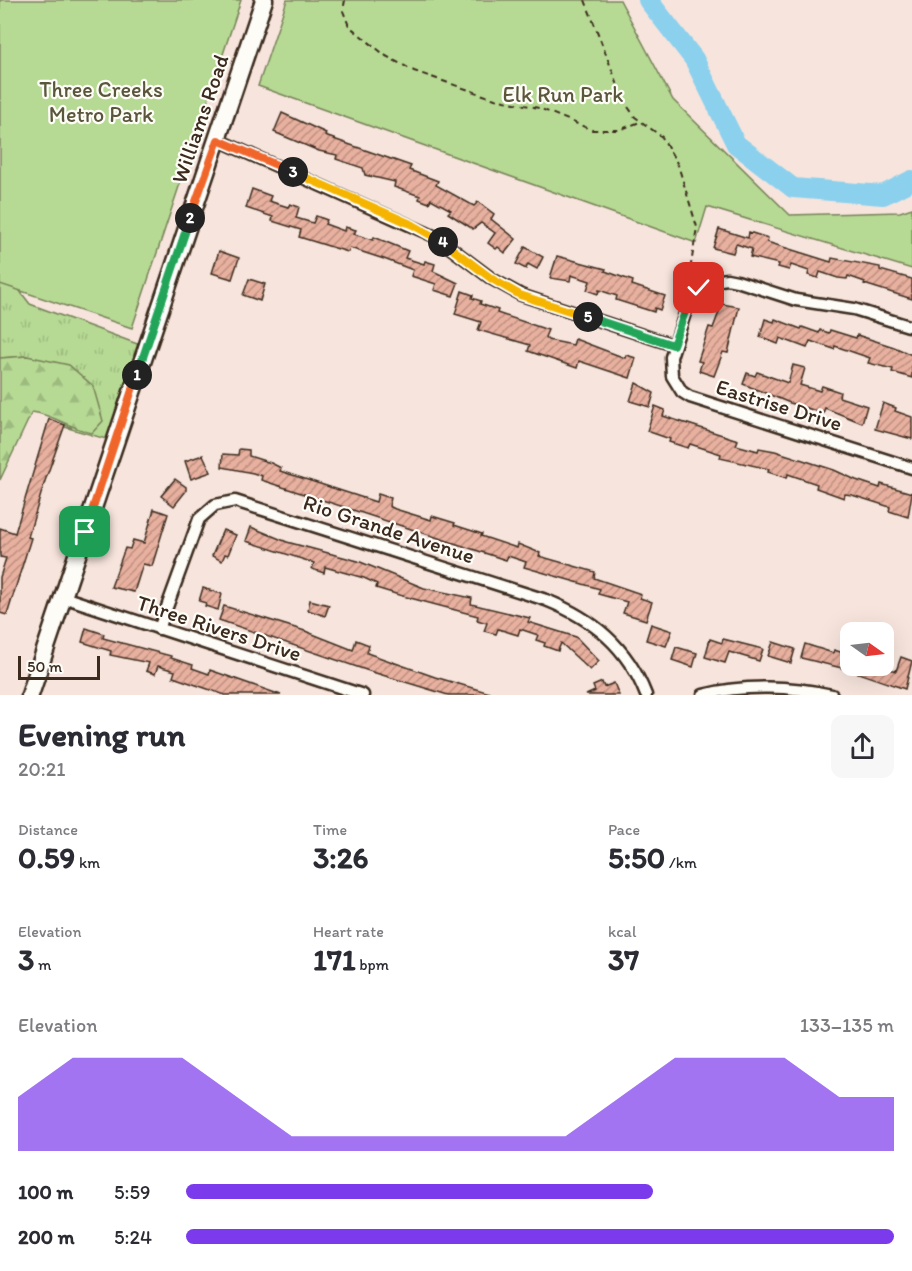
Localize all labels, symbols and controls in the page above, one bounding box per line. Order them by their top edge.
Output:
street label: Williams Road [165,51,235,187]
park label: Three Creeks Metro Park [39,76,163,128]
park label: Elk Run Park [503,81,623,108]
pin: 3 [278,157,308,187]
text: 3 [289,162,297,181]
pin: 2 [175,203,205,233]
text: 2 [186,208,194,227]
pin: 4 [428,227,458,257]
text: 4 [438,232,448,251]
pin [673,262,724,313]
icon: check [682,271,715,304]
pin: 5 [573,302,603,332]
text: 5 [584,307,592,326]
pin: 1 [122,360,152,390]
text: 1 [133,365,141,384]
street label: Eastrise Drive [713,373,845,437]
street label: Rio Grande Avenue [300,489,478,569]
pin [59,506,110,557]
icon: arrive [68,515,101,548]
street label: Three Rivers Drive [133,589,305,667]
north arrow [840,622,894,676]
map controls [840,622,894,676]
scale bar [18,653,100,680]
text: 50 m [27,657,62,676]
text: Evening run [18,715,185,754]
button: share [831,715,894,778]
text: 20:21 [18,757,66,781]
text: Distance [18,820,78,839]
text: Time [313,820,347,839]
text: Pace [608,820,640,839]
text: 0.59 [18,839,75,876]
text: 3:26 [313,839,368,876]
text: 5:50 [608,839,665,876]
text: km [75,853,100,872]
text: /km [665,853,697,872]
text: Elevation [18,922,82,941]
text: Heart rate [313,922,384,941]
text: kcal [608,922,636,941]
text: 3 [18,941,34,978]
text: 171 [313,941,356,978]
text: 37 [608,941,639,978]
text: m [34,955,51,974]
text: bpm [356,955,389,974]
text: Elevation [18,1013,97,1037]
text: 133–135 m [800,1013,894,1037]
text: 100 m [18,1180,73,1204]
text: 5:59 [114,1180,150,1204]
text: 200 m [18,1225,74,1249]
text: 5:24 [114,1225,152,1249]

